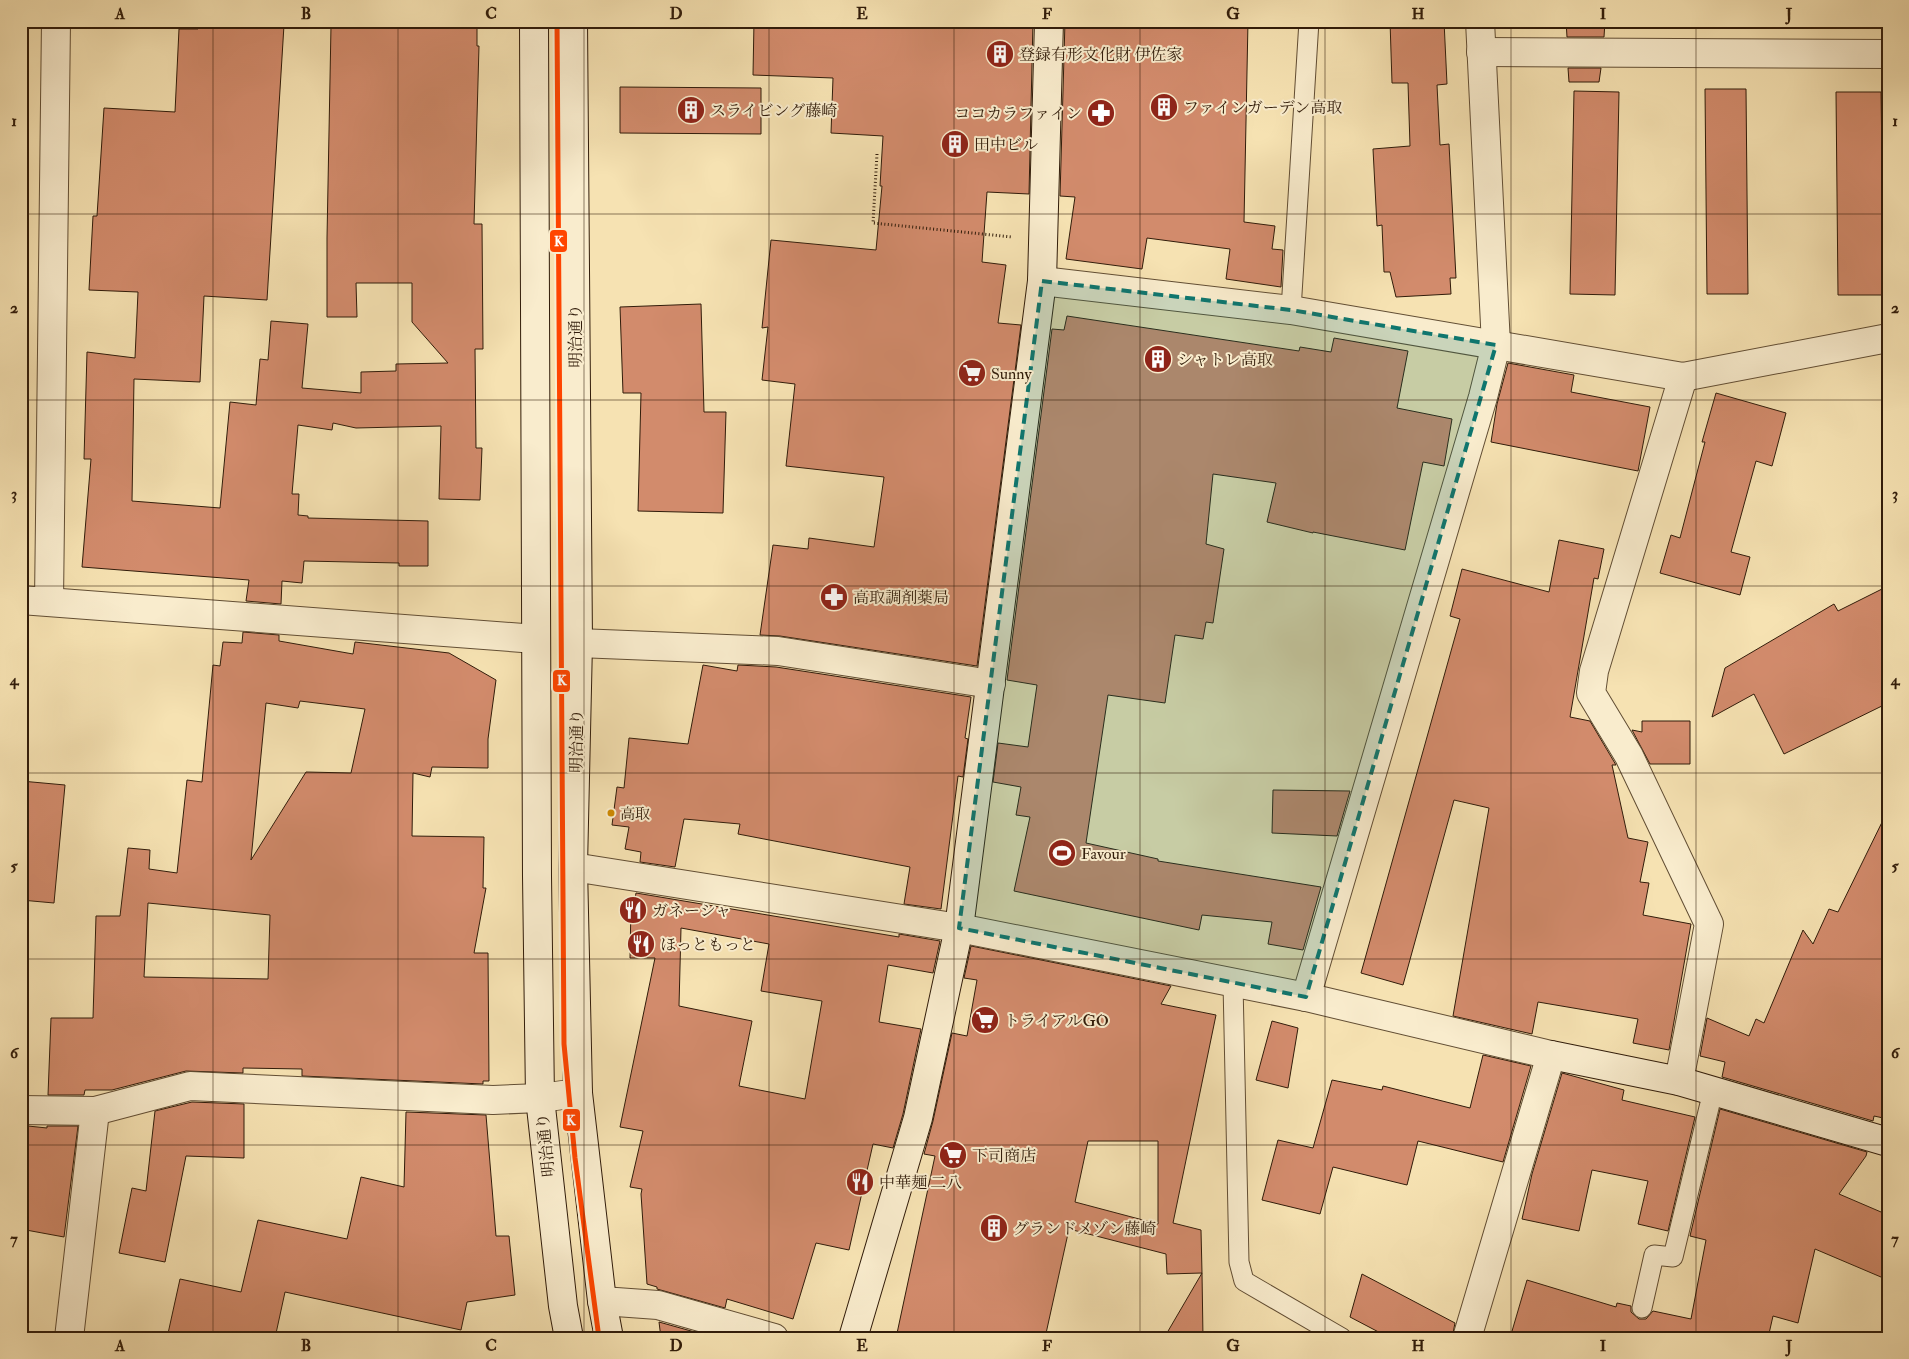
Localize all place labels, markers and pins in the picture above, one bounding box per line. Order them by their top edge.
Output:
building icon: 登録有形文化財 伊佐家 [985,39,1015,69]
place label: 登録有形文化財 伊佐家 [1019,45,1182,65]
building icon: ファインガーデン高取 [1149,92,1179,122]
building icon: スライビング藤崎 [676,95,706,125]
pharmacy icon: ココカラファイン [1086,98,1116,128]
place label: ファインガーデン高取 [1183,98,1342,118]
place label: スライビング藤崎 [710,101,837,121]
place label: ココカラファイン [954,104,1082,124]
building icon: 田中ビル [940,129,970,159]
place label: 田中ビル [974,135,1038,155]
building icon: シャトレ高取 [1143,344,1173,374]
place label: シャトレ高取 [1177,350,1273,370]
supermarket icon: Sunny [957,358,987,388]
place label: Sunny [991,364,1032,384]
pharmacy icon: 高取調剤薬局 [819,582,849,612]
place label: 高取調剤薬局 [853,588,949,608]
place label: 高取 [620,805,650,824]
marker: 高取 [606,808,616,818]
sports icon: Favour [1047,838,1077,868]
place label: Favour [1081,844,1126,864]
restaurant icon: ガネーシャ [618,895,648,925]
place label: ガネーシャ [652,901,731,921]
restaurant icon: ほっともっと [626,929,656,959]
place label: ほっともっと [660,935,756,955]
supermarket icon: トライアルGO [970,1005,1000,1035]
place label: トライアルGO [1004,1011,1109,1031]
supermarket icon: 下司商店 [938,1140,968,1170]
place label: 下司商店 [972,1146,1036,1166]
restaurant icon: 中華麺 二八 [845,1167,875,1197]
place label: 中華麺 二八 [879,1173,962,1193]
building icon: グランドメゾン藤崎 [979,1213,1009,1243]
place label: グランドメゾン藤崎 [1013,1219,1156,1239]

